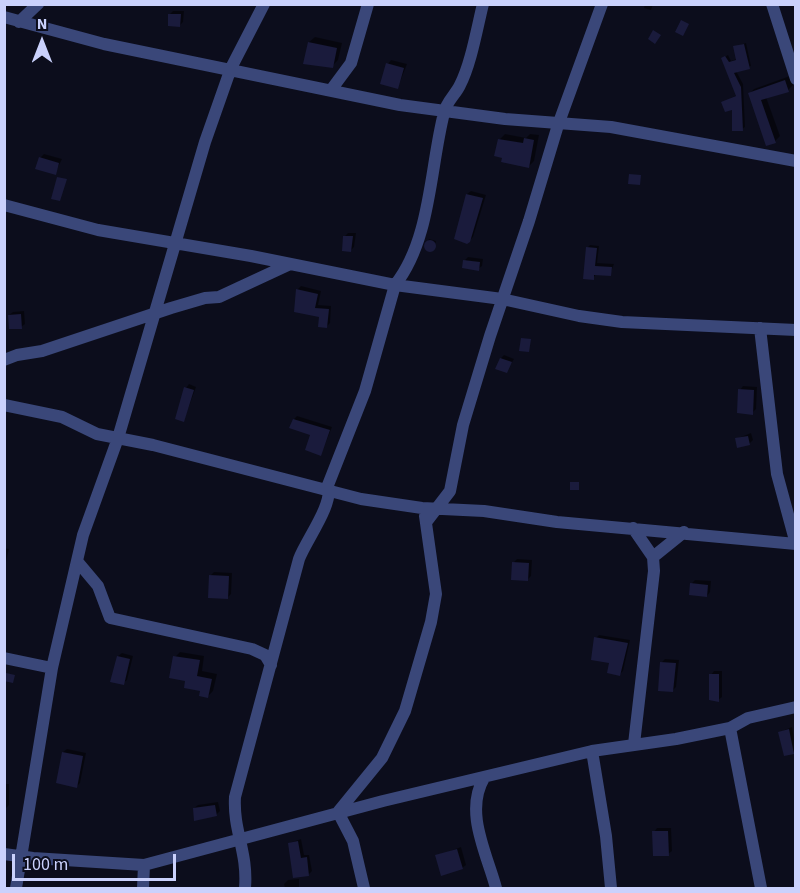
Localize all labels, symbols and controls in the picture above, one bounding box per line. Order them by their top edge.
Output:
north arrow [12,12,72,72]
text: N [37,13,47,35]
scale bar [15,842,178,880]
text: 100 m [23,852,68,877]

